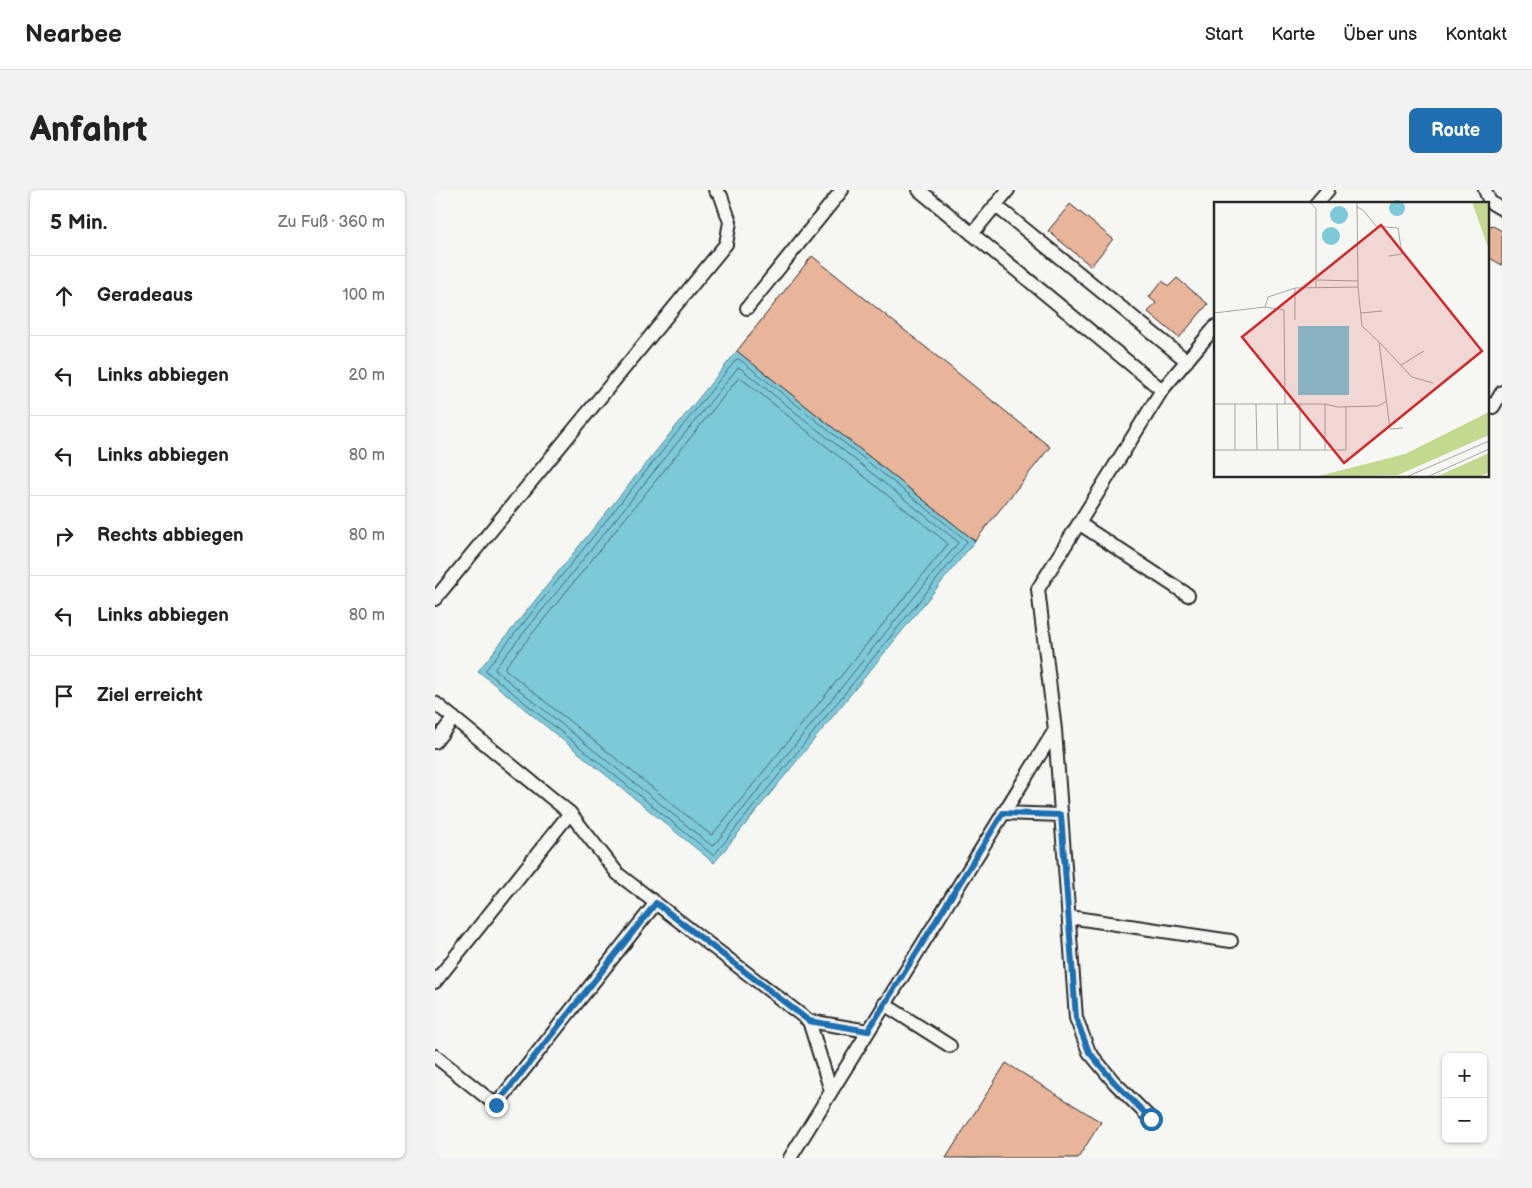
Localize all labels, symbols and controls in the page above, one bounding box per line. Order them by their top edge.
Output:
text: Nearbee [25,20,122,49]
text: Start [1205,24,1243,45]
text: Karte [1271,24,1315,45]
text: Über uns [1343,24,1417,45]
text: Kontakt [1445,24,1507,45]
button: Route [1409,108,1502,153]
text: Anfahrt [30,109,148,152]
inset map [1214,202,1489,478]
text: 5 Min. [50,210,107,235]
text: Zu Fuß · 360 m [278,213,385,232]
icon: ahead [50,282,78,310]
text: Geradeaus [97,284,193,307]
text: 100 m [342,286,385,305]
icon: left [50,362,78,390]
text: Links abbiegen [97,364,229,387]
text: 20 m [349,366,385,385]
icon: left [50,442,78,470]
text: Links abbiegen [97,444,229,467]
text: 80 m [349,446,385,465]
icon: right [50,522,78,550]
text: Rechts abbiegen [97,524,244,547]
text: 80 m [349,526,385,545]
icon: left [50,602,78,630]
text: Links abbiegen [97,604,229,627]
text: 80 m [349,606,385,625]
icon: arrive [50,682,78,710]
text: Ziel erreicht [97,684,203,707]
map controls [1442,1053,1487,1143]
button: + [1442,1053,1487,1098]
route end [485,1094,508,1117]
button: − [1442,1098,1487,1143]
route start [1140,1108,1163,1131]

